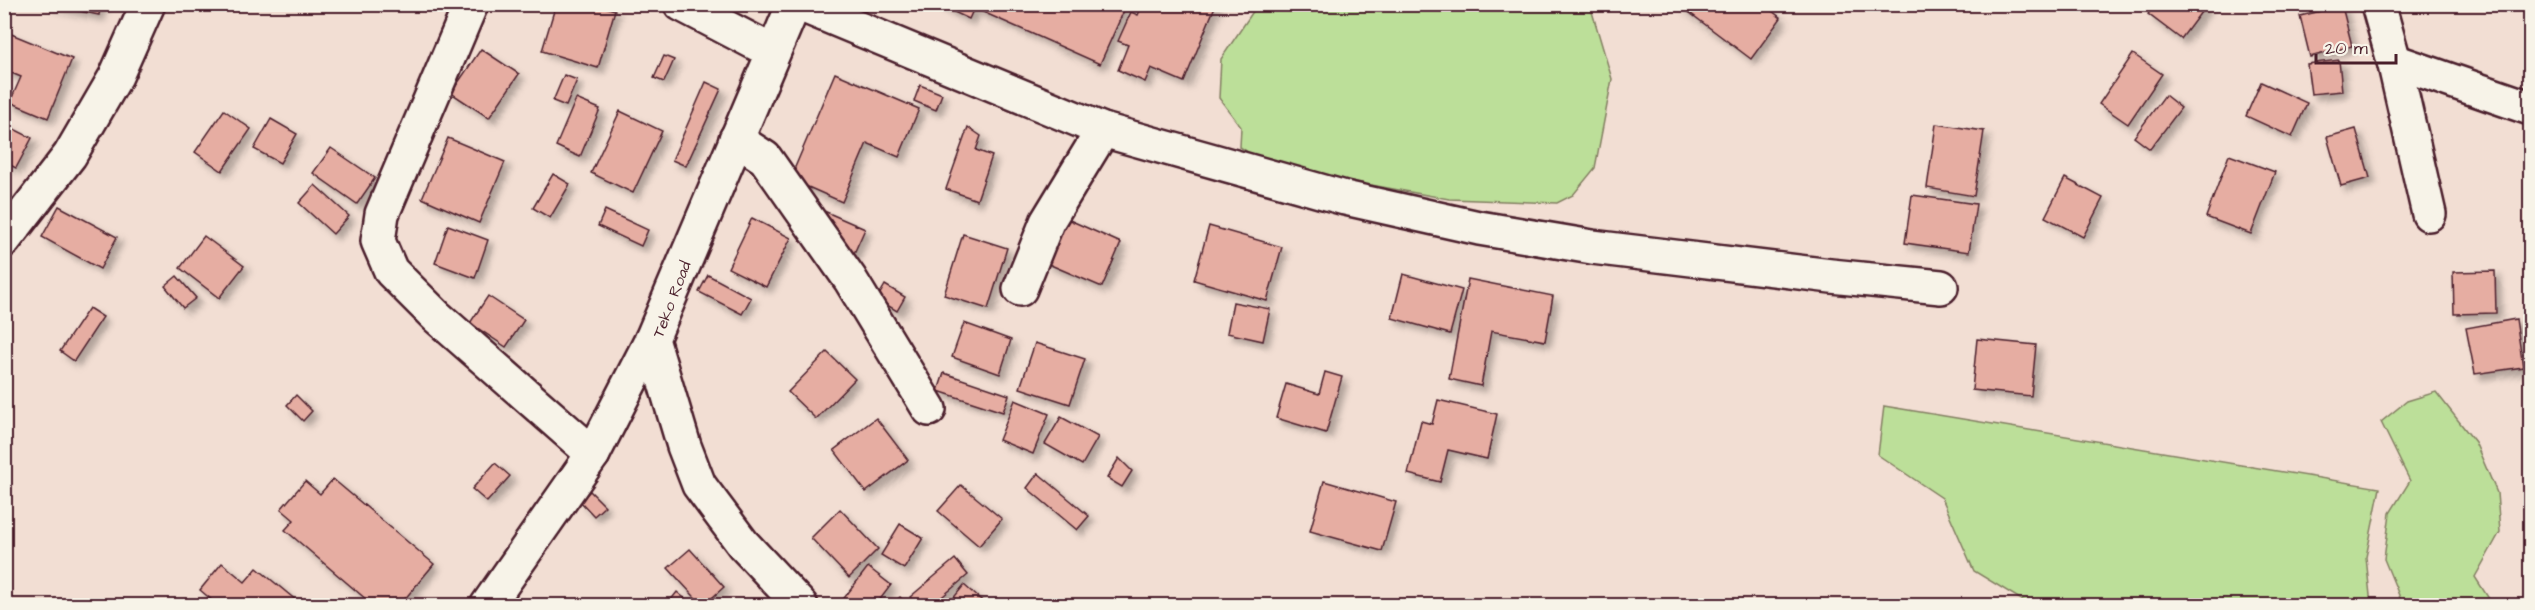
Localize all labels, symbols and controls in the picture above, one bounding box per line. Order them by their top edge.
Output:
scale bar [2316,27,2396,65]
text: 20 m [2325,36,2368,61]
street label: Teko Road [647,258,697,341]

